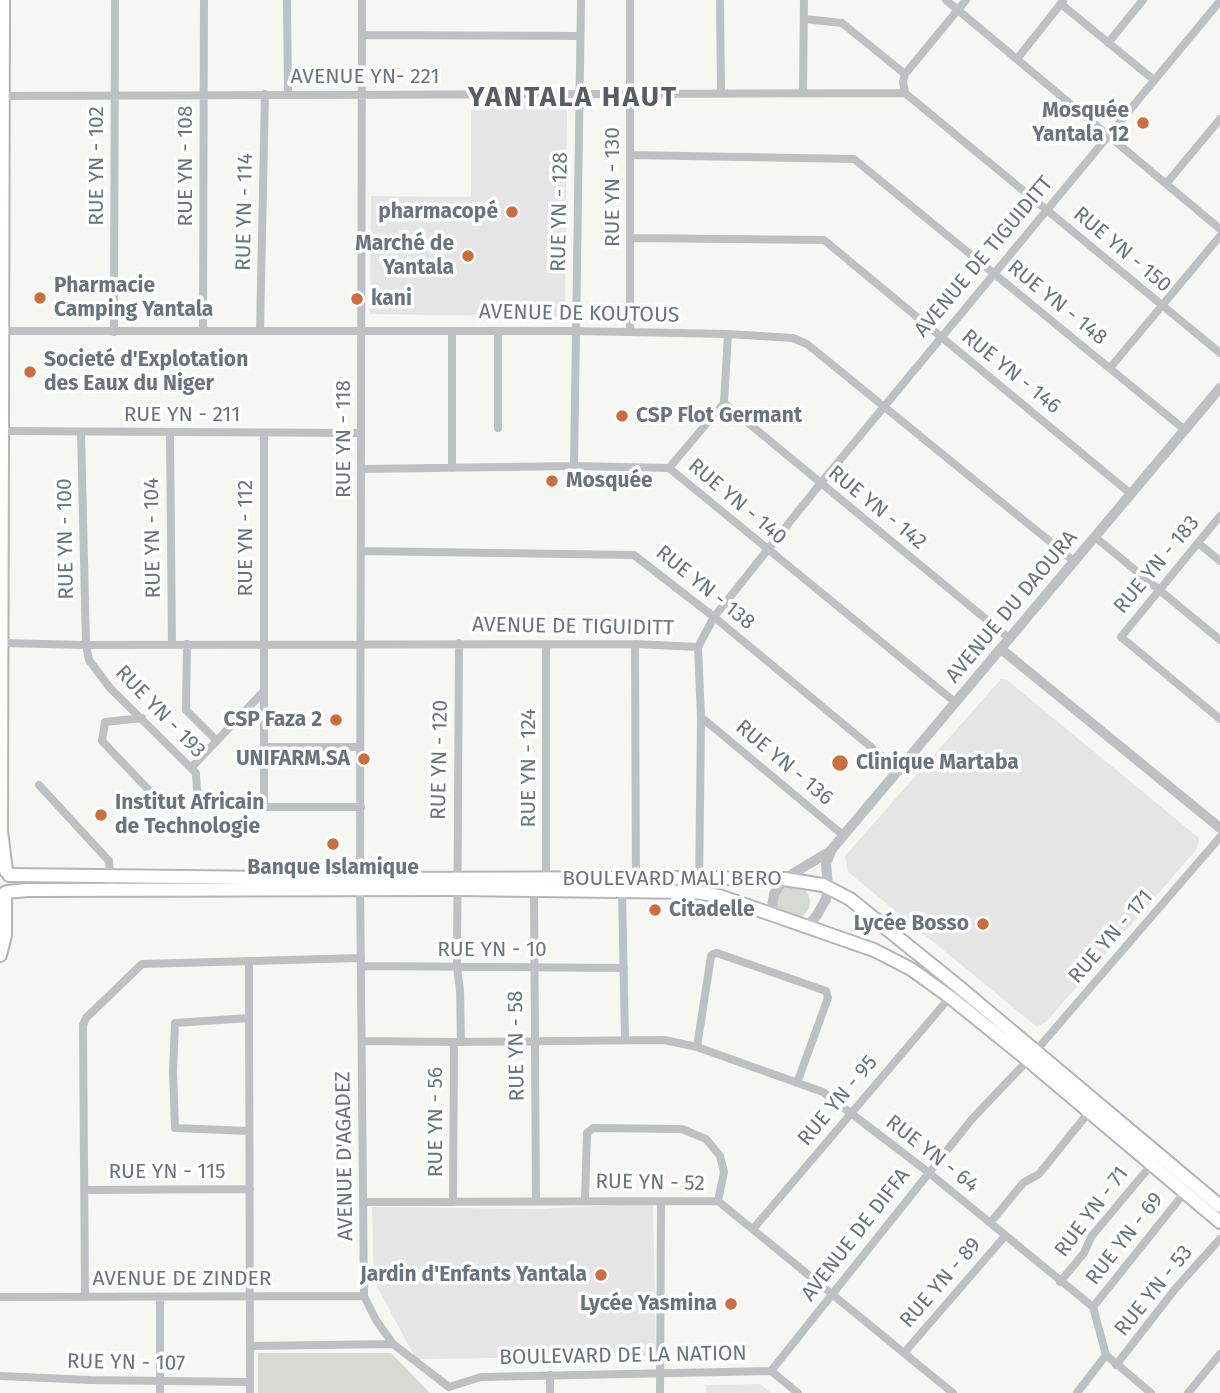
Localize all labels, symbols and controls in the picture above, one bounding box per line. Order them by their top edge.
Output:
street label: AVENUE YN- 221 [291,64,439,90]
district label: YANTALA HAUT [469,81,677,115]
place label: Mosquée Yantala 12 [1032,98,1129,148]
street label: RUE YN - 108 [173,105,199,227]
street label: RUE YN - 102 [84,106,110,226]
marker: Mosquée Yantala 12 [1135,115,1151,131]
street label: RUE YN - 130 [600,127,626,247]
street label: RUE YN - 128 [546,152,574,272]
street label: RUE YN - 114 [231,153,259,271]
street label: AVENUE DE TIGUIDITT [909,172,1059,342]
place label: pharmacopé [378,199,498,225]
street label: RUE YN - 150 [1068,202,1176,298]
marker: pharmacopé [504,204,520,220]
place label: Marché de Yantala [355,231,454,281]
marker: Marché de Yantala [460,248,476,264]
street label: RUE YN - 148 [1002,255,1112,351]
place label: Pharmacie Camping Yantala [54,273,213,323]
place label: kani [371,286,412,312]
marker: Pharmacie Camping Yantala [32,290,48,306]
marker: kani [349,291,365,307]
street label: AVENUE DE KOUTOUS [479,300,679,328]
street label: RUE YN - 146 [956,324,1066,420]
place label: Societé d'Explotation des Eaux du Niger [44,347,248,397]
marker: Societé d'Explotation des Eaux du Niger [22,364,38,380]
street label: RUE YN - 118 [331,380,357,498]
street label: RUE YN - 211 [124,402,240,428]
place label: CSP Flot Germant [636,403,802,429]
marker: CSP Flot Germant [614,408,630,424]
street label: RUE YN - 140 [683,454,791,550]
street label: RUE YN - 142 [823,461,931,555]
place label: Mosquée [566,468,653,494]
marker: Mosquée [544,473,560,489]
street label: RUE YN - 104 [139,477,167,599]
street label: RUE YN - 100 [52,478,80,600]
street label: RUE YN - 112 [233,479,259,597]
street label: RUE YN - 183 [1109,511,1205,619]
street label: AVENUE DU DAOURA [941,526,1083,688]
street label: RUE YN - 138 [650,540,760,636]
street label: AVENUE DE TIGUIDITT [472,613,674,641]
street label: RUE YN - 193 [110,660,210,764]
street label: RUE YN - 120 [426,700,454,820]
place label: CSP Faza 2 [223,707,322,733]
street label: RUE YN - 124 [516,709,542,827]
marker: CSP Faza 2 [328,712,344,728]
street label: RUE YN - 136 [730,715,838,811]
place label: UNIFARM.SA [236,746,350,772]
place label: Clinique Martaba [856,750,1019,776]
marker: UNIFARM.SA [356,751,372,767]
marker: Clinique Martaba [830,753,850,773]
place label: Institut Africain de Technologie [115,790,264,840]
marker: Institut Africain de Technologie [93,807,109,823]
marker: Banque Islamique [325,836,341,852]
place label: Banque Islamique [247,855,419,881]
street label: BOULEVARD MALI BERO [562,866,782,892]
street label: RUE YN - 171 [1063,885,1159,989]
place label: Citadelle [669,897,755,923]
marker: Citadelle [647,902,663,918]
place label: Lycée Bosso [854,911,969,937]
marker: Lycée Bosso [975,916,991,932]
street label: RUE YN - 10 [437,937,547,963]
street label: RUE YN - 58 [503,990,531,1102]
street label: RUE YN - 95 [793,1051,883,1151]
street label: RUE YN - 56 [423,1067,449,1177]
street label: AVENUE D'AGADEZ [331,1071,359,1241]
street label: RUE YN - 64 [880,1110,984,1198]
street label: RUE YN - 115 [108,1159,226,1185]
street label: RUE YN - 71 [1050,1162,1134,1262]
street label: AVENUE DE DIFFA [796,1164,916,1306]
street label: RUE YN - 52 [595,1169,705,1197]
street label: RUE YN - 69 [1081,1188,1169,1290]
street label: RUE YN - 89 [895,1233,987,1333]
street label: RUE YN - 53 [1110,1240,1198,1342]
place label: Jardin d'Enfants Yantala [360,1262,587,1288]
street label: AVENUE DE ZINDER [93,1266,271,1292]
marker: Jardin d'Enfants Yantala [593,1267,609,1283]
place label: Lycée Yasmina [580,1291,717,1317]
marker: Lycée Yasmina [723,1296,739,1312]
street label: BOULEVARD DE LA NATION [499,1341,747,1371]
street label: RUE YN - 107 [67,1349,185,1377]

